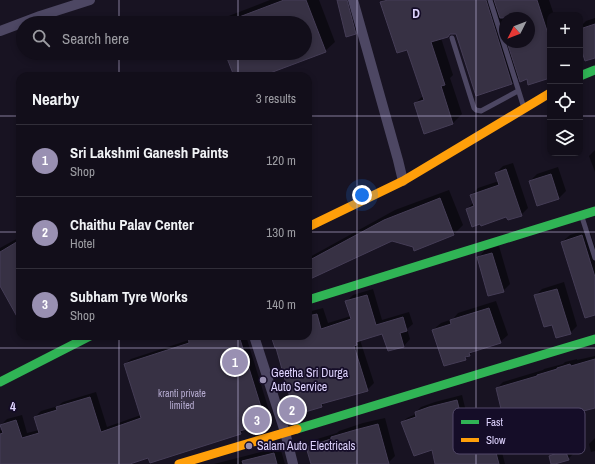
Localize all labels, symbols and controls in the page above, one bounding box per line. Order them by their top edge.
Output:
text: D [412,5,420,22]
north arrow [499,12,535,48]
map controls [547,12,583,156]
button: + [547,12,583,48]
search box [16,16,312,60]
icon: search [30,27,52,49]
text: Search here [62,28,129,49]
button: − [547,48,583,84]
button: locate [547,84,583,120]
text: Nearby [32,87,79,110]
text: 3 results [256,90,296,107]
button: layers [547,120,583,156]
text: Sri Lakshmi Ganesh Paints [70,142,229,163]
text: 1 [42,152,48,169]
text: 120 m [266,152,296,169]
text: Shop [70,163,95,180]
your location [352,185,372,205]
text: Chaithu Palav Center [70,214,194,235]
text: 2 [42,224,48,241]
text: 130 m [266,224,296,241]
text: Hotel [70,235,95,252]
text: Subham Tyre Works [70,286,188,307]
text: 3 [42,296,48,313]
text: 140 m [266,296,296,313]
text: Shop [70,307,95,324]
pin: 1 [222,347,248,377]
place label: Geetha Sri Durga Auto Service [270,365,349,395]
marker: Geetha Sri Durga Auto Service [258,375,268,385]
house number: kranti private limited [158,387,206,412]
pin: 2 [279,395,305,425]
text: 4 [10,398,16,415]
pin: 3 [244,405,270,435]
legend [453,408,585,454]
text: Fast [486,415,504,429]
text: Slow [486,433,506,447]
place label: Salam Auto Electricals [257,438,356,454]
marker: Salam Auto Electricals [244,441,254,451]

